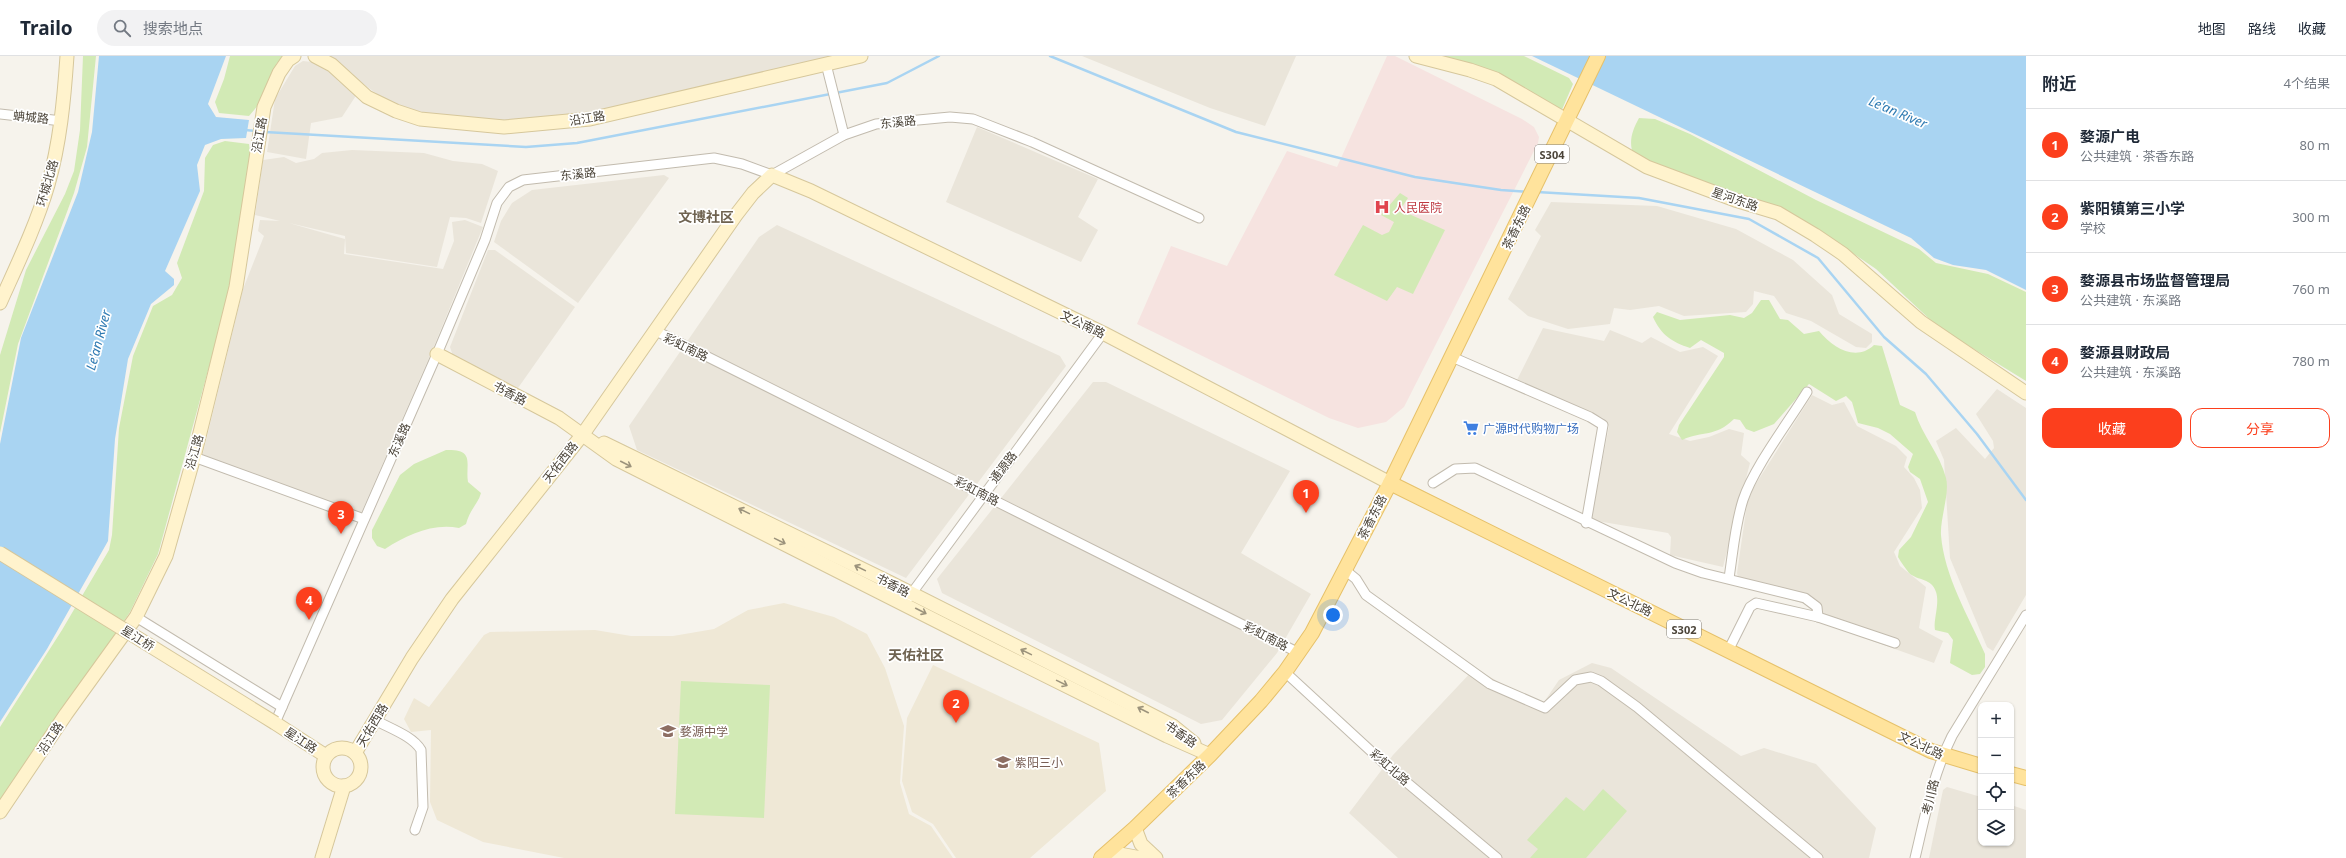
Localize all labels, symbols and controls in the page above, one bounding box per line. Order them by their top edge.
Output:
search box [97,10,377,46]
text: Trailo [20,15,73,41]
icon: search [111,17,133,39]
text: 搜索地点 [143,18,203,38]
text: 地图 [2198,19,2226,38]
text: 路线 [2248,19,2276,38]
text: 收藏 [2298,19,2326,38]
text: 附近 [2042,72,2076,95]
text: 4个结果 [2284,74,2330,92]
water label: Le'an River [1866,92,1931,133]
street label: 蚺城路 [12,107,50,127]
street label: 沿江路 [568,107,606,129]
street label: 东溪路 [879,112,917,132]
street label: 沿江路 [248,116,270,154]
text: 婺源广电 [2080,126,2140,146]
text: 1 [2051,136,2059,154]
text: 80 m [2300,136,2330,154]
road number: S304 [1535,145,1569,163]
text: 公共建筑 · 茶香东路 [2080,147,2194,165]
street label: 环城北路 [32,158,62,208]
street label: 东溪路 [559,164,597,184]
street label: 星河东路 [1710,183,1760,215]
hospital icon: 人民医院 [1373,198,1391,216]
text: 紫阳镇第三小学 [2080,198,2185,218]
place label: 人民医院 [1394,199,1442,216]
street label: 茶香东路 [1498,202,1534,252]
district label: 文博社区 [678,207,734,226]
text: 2 [2051,208,2059,226]
text: 300 m [2292,208,2330,226]
text: 学校 [2080,219,2106,237]
text: 婺源县市场监督管理局 [2080,270,2230,290]
text: 3 [2051,280,2059,298]
text: 760 m [2292,280,2330,298]
text: 公共建筑 · 东溪路 [2080,291,2181,309]
street label: 文公南路 [1058,306,1108,342]
water label: Le'an River [81,307,115,372]
street label: 彩虹南路 [661,329,711,365]
text: 婺源县财政局 [2080,342,2170,362]
text: 4 [2051,352,2059,370]
text: 780 m [2292,352,2330,370]
text: 公共建筑 · 东溪路 [2080,363,2181,381]
street label: 书香路 [490,377,530,409]
button: 收藏 [2042,408,2182,448]
button: 分享 [2190,408,2330,448]
supermarket icon: 广源时代购物广场 [1462,419,1480,437]
street label: 东溪路 [384,420,414,460]
place label: 广源时代购物广场 [1483,420,1579,437]
street label: 沿江路 [181,432,207,472]
street label: 天佑西路 [539,438,581,486]
street label: 通源路 [985,448,1021,486]
one-way arrow [620,461,632,468]
street label: 彩虹南路 [952,473,1002,509]
pin: 1 [1293,480,1319,513]
street label: 茶香东路 [1354,492,1390,542]
pin: 3 [328,501,354,534]
one-way arrow [738,507,750,514]
one-way arrow [773,538,785,545]
one-way arrow [855,564,867,571]
street label: 书香路 [873,569,913,601]
street label: 文公北路 [1605,584,1655,620]
pin: 4 [296,587,322,620]
your location [1323,605,1343,625]
one-way arrow [915,608,927,616]
street label: 彩虹南路 [1241,618,1291,654]
road number: S302 [1667,620,1701,638]
street label: 星江桥 [118,621,158,655]
district label: 天佑社区 [888,645,944,664]
one-way arrow [1021,648,1033,655]
one-way arrow [1056,680,1068,687]
pin: 2 [943,690,969,723]
street label: 天佑西路 [352,700,392,750]
map controls [1978,702,2014,846]
button: + [1978,702,2014,738]
one-way arrow [1137,706,1149,714]
street label: 书香路 [1161,717,1201,751]
street label: 沿江路 [33,718,67,758]
school or university icon: 婺源中学 [659,722,677,740]
street label: 星江路 [281,723,321,757]
place label: 婺源中学 [680,723,728,740]
street label: 文公北路 [1896,727,1946,763]
button: − [1978,738,2014,774]
street label: 彩虹北路 [1366,745,1414,789]
school or university icon: 紫阳三小 [994,753,1012,771]
place label: 紫阳三小 [1015,754,1063,771]
street label: 茶香东路 [1163,756,1209,802]
button: locate [1978,774,2014,810]
street label: 考川路 [1917,777,1943,817]
button: layers [1978,810,2014,846]

